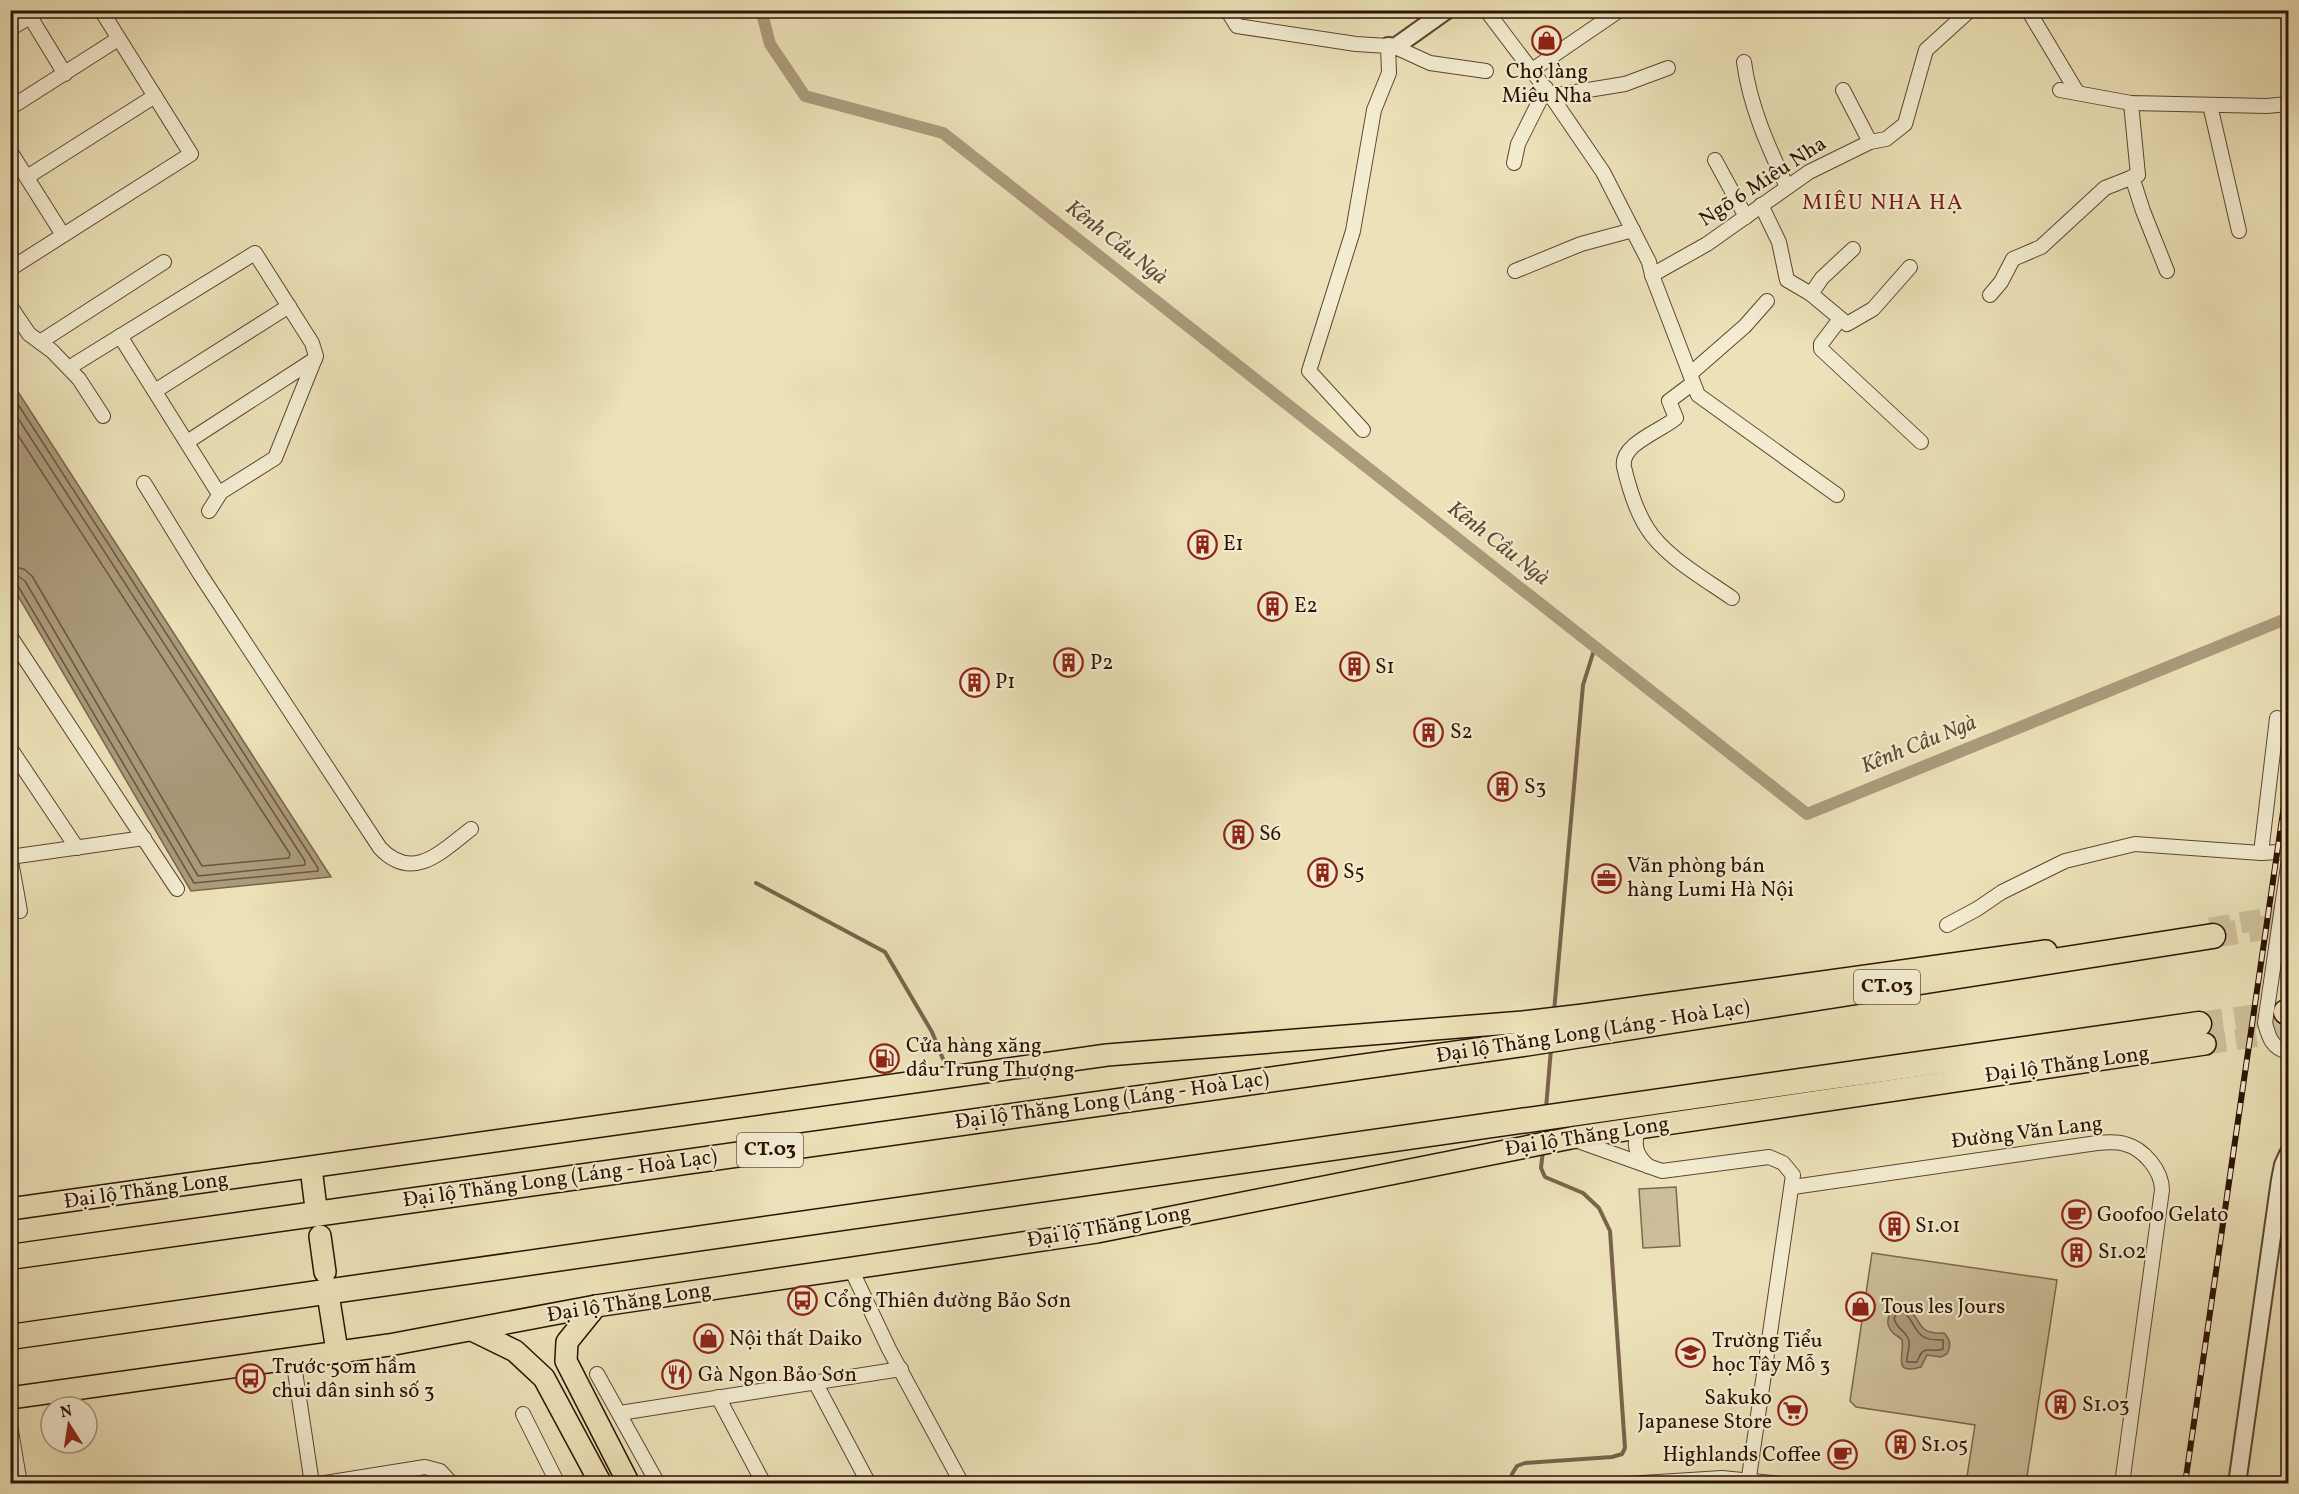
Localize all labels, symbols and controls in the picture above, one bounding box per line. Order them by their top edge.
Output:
shop icon: Chợ làng Miêu Nha [1531,25,1563,57]
place label: Chợ làng Miêu Nha [1502,58,1592,111]
street label: Ngõ 6 Miêu Nha [1693,130,1833,234]
district label: MIÊU NHA HẠ [1802,188,1964,219]
water label: Kênh Cầu Ngà [1058,193,1174,293]
water label: Kênh Cầu Ngà [1440,494,1556,594]
building icon: E1 [1186,528,1218,560]
place label: E1 [1223,530,1244,559]
building icon: E2 [1257,590,1289,622]
place label: E2 [1294,592,1318,621]
building icon: P2 [1053,647,1085,679]
place label: P2 [1090,649,1113,678]
building icon: S1 [1338,651,1370,683]
place label: S1 [1375,653,1395,682]
building icon: P1 [958,666,990,698]
place label: P1 [995,668,1015,697]
water label: Kênh Cầu Ngà [1857,708,1981,782]
building icon: S2 [1413,716,1445,748]
place label: S2 [1450,718,1473,747]
building icon: S3 [1487,771,1519,803]
place label: S3 [1524,773,1546,802]
building icon: S6 [1222,818,1254,850]
place label: S6 [1259,820,1281,849]
place label: Văn phòng bán hàng Lumi Hà Nội [1627,852,1794,905]
building icon: S5 [1306,856,1338,888]
place label: S5 [1343,858,1365,887]
office icon: Văn phòng bán hàng Lumi Hà Nội [1590,862,1622,894]
road number: CT.03 [1854,970,1920,1004]
street label: Đại lộ Thăng Long (Láng - Hoà Lạc) [1434,993,1752,1071]
place label: Cửa hàng xăng dầu Trung Thượng [906,1032,1074,1085]
street label: Đại lộ Thăng Long [1983,1039,2151,1091]
fuel station icon: Cửa hàng xăng dầu Trung Thượng [869,1042,901,1074]
street label: Đại lộ Thăng Long (Láng - Hoà Lạc) [953,1065,1271,1137]
street label: Đường Văn Lang [1950,1109,2104,1157]
street label: Đại lộ Thăng Long [1503,1110,1671,1164]
road number: CT.03 [737,1133,803,1167]
street label: Đại lộ Thăng Long (Láng - Hoà Lạc) [401,1143,719,1215]
street label: Đại lộ Thăng Long [62,1165,230,1217]
street label: Đại lộ Thăng Long [1025,1198,1193,1256]
cafe icon: Goofoo Gelato [2060,1199,2092,1231]
place label: Goofoo Gelato [2097,1201,2228,1230]
building icon: S1.01 [1878,1210,1910,1242]
place label: S1.01 [1915,1212,1960,1241]
building icon: S1.02 [2061,1236,2093,1268]
place label: S1.02 [2098,1238,2147,1267]
street label: Đại lộ Thăng Long [545,1276,713,1330]
bus stop icon: Cổng Thiên đường Bảo Sơn [787,1285,819,1317]
place label: Cổng Thiên đường Bảo Sơn [824,1287,1071,1316]
shop icon: Tous les Jours [1844,1291,1876,1323]
place label: Tous les Jours [1881,1293,2005,1322]
shop icon: Nội thất Daiko [692,1323,724,1355]
place label: Nội thất Daiko [729,1325,862,1354]
place label: Trường Tiểu học Tây Mỗ 3 [1712,1327,1830,1380]
school or university icon: Trường Tiểu học Tây Mỗ 3 [1675,1337,1707,1369]
place label: Trước 50m hầm chui dân sinh số 3 [272,1353,434,1406]
restaurant icon: Gà Ngon Bảo Sơn [661,1359,693,1391]
place label: Gà Ngon Bảo Sơn [698,1361,857,1390]
bus stop icon: Trước 50m hầm chui dân sinh số 3 [235,1363,267,1395]
place label: Sakuko Japanese Store [1638,1384,1772,1437]
building icon: S1.03 [2045,1389,2077,1421]
place label: S1.03 [2082,1391,2130,1420]
supermarket icon: Sakuko Japanese Store [1777,1394,1809,1426]
north arrow [39,1395,99,1455]
text: N [58,1400,75,1424]
building icon: S1.05 [1884,1429,1916,1461]
place label: S1.05 [1921,1431,1968,1460]
cafe icon: Highlands Coffee [1826,1439,1858,1471]
place label: Highlands Coffee [1663,1441,1821,1470]

